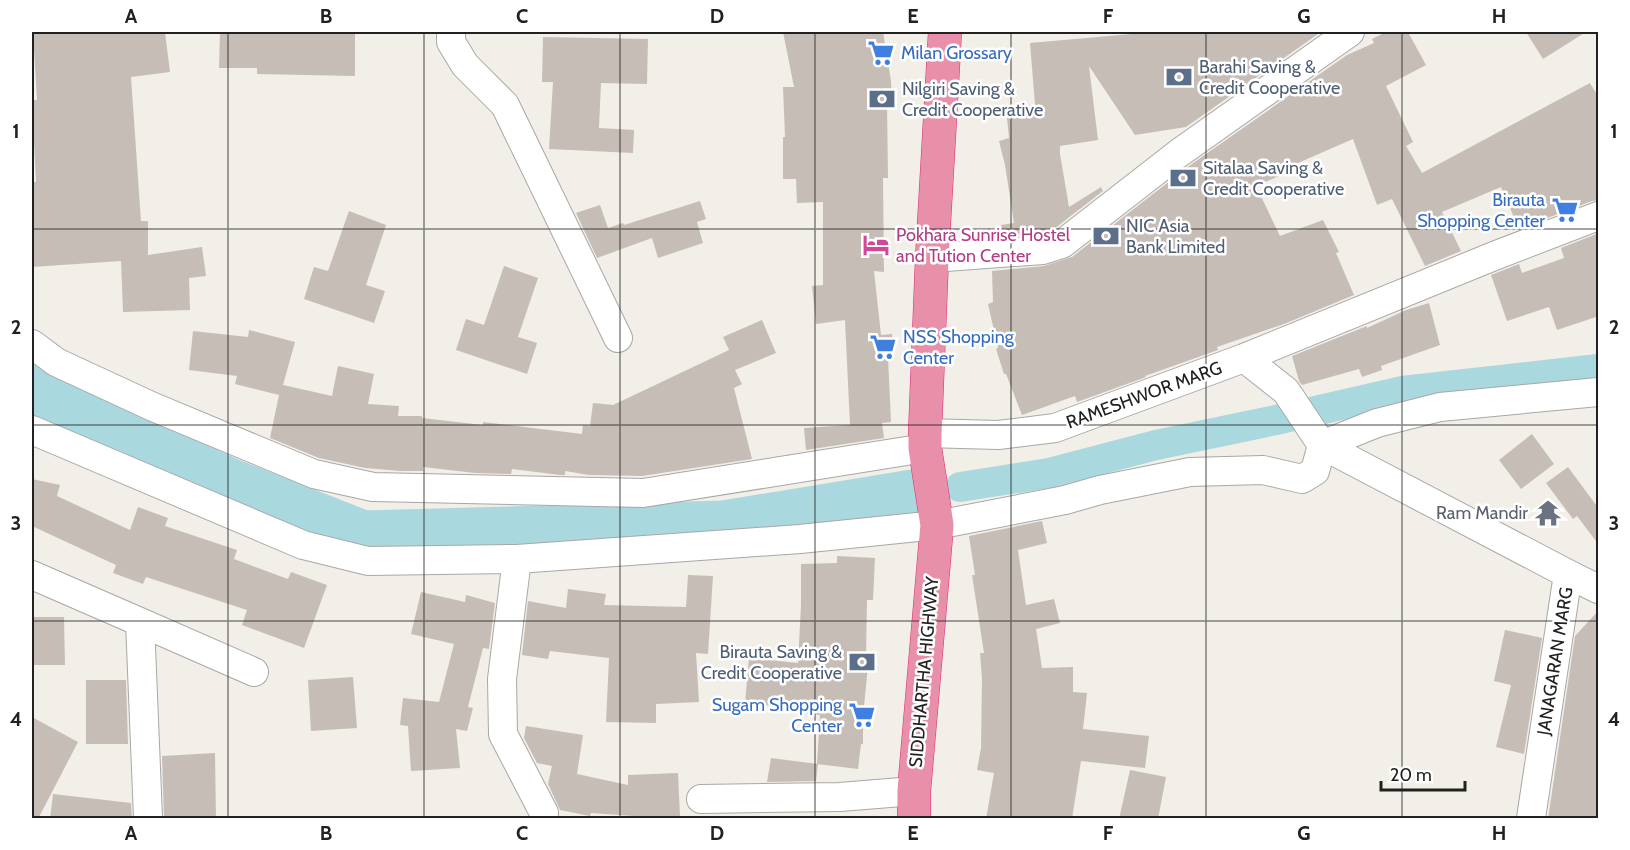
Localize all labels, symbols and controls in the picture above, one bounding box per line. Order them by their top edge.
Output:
text: A [125,4,138,28]
text: B [320,4,332,28]
text: C [516,4,528,28]
text: D [710,4,724,28]
text: E [907,4,919,28]
text: F [1103,4,1114,28]
text: G [1297,4,1311,28]
text: H [1492,4,1506,28]
supermarket icon: Milan Grossary [866,38,896,68]
place label: Milan Grossary [901,42,1012,64]
place label: Barahi Saving & Credit Cooperative [1199,56,1340,99]
bank icon: Barahi Saving & Credit Cooperative [1164,62,1194,92]
place label: Nilgiri Saving & Credit Cooperative [902,78,1043,121]
bank icon: Nilgiri Saving & Credit Cooperative [867,84,897,114]
text: 1 [12,119,20,143]
text: 1 [1610,119,1618,143]
place label: Sitalaa Saving & Credit Cooperative [1203,157,1344,200]
bank icon: Sitalaa Saving & Credit Cooperative [1168,163,1198,193]
place label: Birauta Shopping Center [1417,189,1545,232]
supermarket icon: Birauta Shopping Center [1550,195,1580,225]
place label: NIC Asia Bank Limited [1126,215,1225,258]
bank icon: NIC Asia Bank Limited [1091,221,1121,251]
place label: Pokhara Sunrise Hostel and Tution Center [896,224,1071,267]
hotel icon: Pokhara Sunrise Hostel and Tution Center [861,230,891,260]
text: 2 [11,315,21,339]
text: 2 [1609,315,1619,339]
place label: NSS Shopping Center [903,326,1015,369]
supermarket icon: NSS Shopping Center [868,332,898,362]
street label: RAMESHWOR MARG [1063,357,1225,433]
temple icon: Ram Mandir [1533,498,1563,528]
place label: Ram Mandir [1436,502,1528,524]
text: 3 [11,511,21,535]
text: 3 [1609,511,1619,535]
street label: SIDDHARTHA HIGHWAY [905,575,943,768]
street label: JANAGARAN MARG [1532,585,1578,738]
place label: Birauta Saving & Credit Cooperative [701,641,842,684]
bank icon: Birauta Saving & Credit Cooperative [847,647,877,677]
place label: Sugam Shopping Center [712,694,843,737]
supermarket icon: Sugam Shopping Center [847,700,877,730]
text: 4 [10,707,22,731]
text: 4 [1608,707,1620,731]
scale bar [1381,754,1465,792]
text: 20 m [1390,764,1432,786]
text: A [125,821,138,845]
text: B [320,821,332,845]
text: C [516,821,528,845]
text: D [710,821,724,845]
text: E [907,821,919,845]
text: F [1103,821,1114,845]
text: G [1297,821,1311,845]
text: H [1492,821,1506,845]

